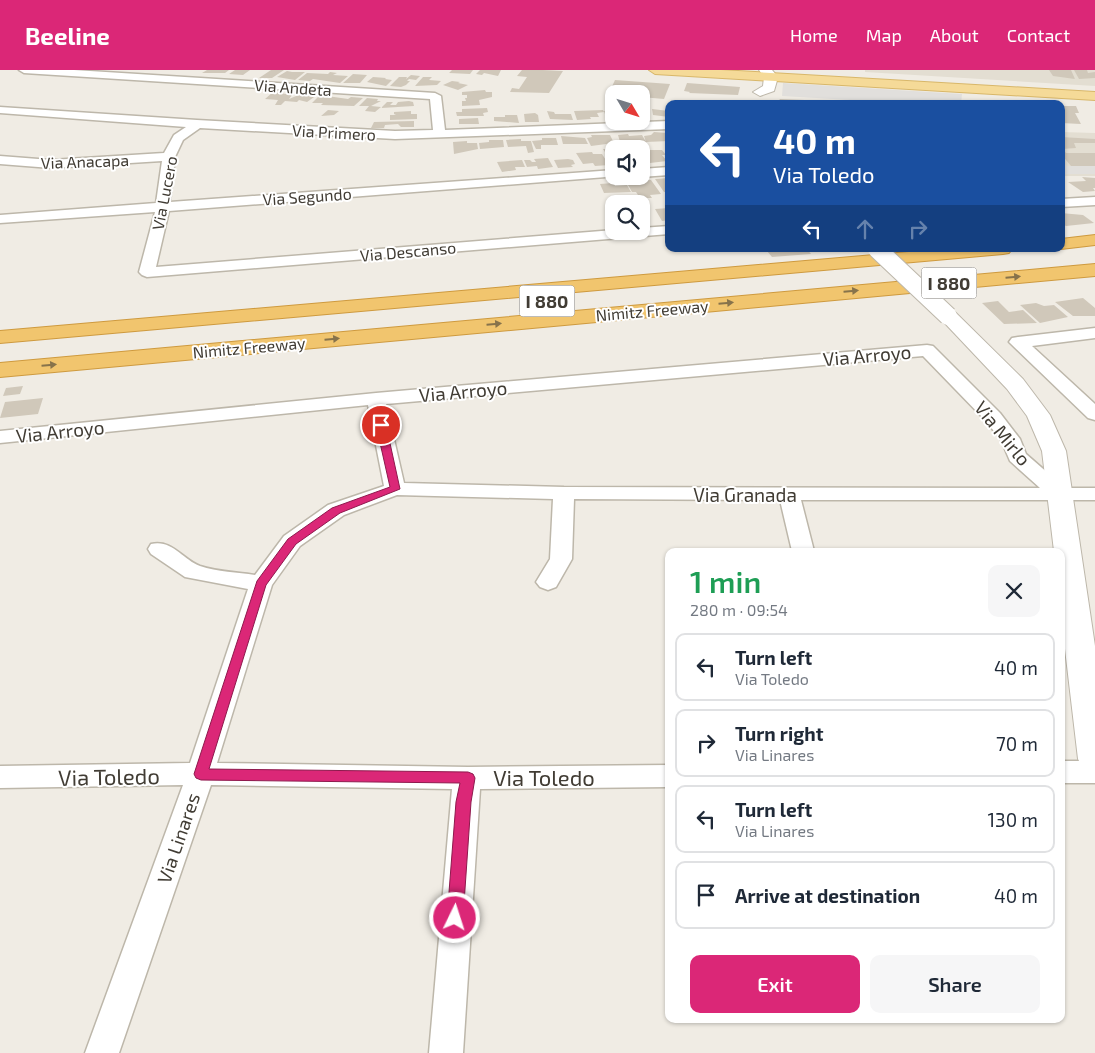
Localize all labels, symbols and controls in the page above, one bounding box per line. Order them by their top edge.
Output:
text: Beeline [25,21,110,50]
text: Home [790,24,838,46]
text: Map [866,24,902,46]
text: About [930,24,979,46]
text: Contact [1007,24,1070,46]
street label: Via Andeta [254,75,332,99]
north arrow [605,85,650,130]
map controls [605,85,650,240]
text: 40 m [773,119,856,161]
street label: Via Primero [292,120,376,144]
icon: left [690,120,755,185]
button: sound [605,140,650,185]
street label: Via Anacapa [41,150,129,172]
street label: Via Lucero [148,154,180,232]
text: Via Toledo [773,161,875,187]
street label: Via Segundo [262,183,352,209]
button: search [605,195,650,240]
icon: left [798,215,826,243]
icon: ahead [851,215,879,243]
icon: right [904,215,932,243]
street label: Via Descanso [359,237,457,265]
road number: I 880 [922,268,976,298]
one-way arrow [1005,273,1021,281]
road number: I 880 [520,286,574,317]
one-way arrow [844,287,860,295]
street label: Nimitz Freeway [595,296,710,324]
one-way arrow [718,299,734,307]
one-way arrow [486,320,502,328]
street label: Nimitz Freeway [192,333,307,361]
one-way arrow [325,335,341,343]
street label: Via Arroyo [822,340,912,370]
one-way arrow [41,361,57,369]
street label: Via Arroyo [418,376,508,406]
street label: Via Mirlo [970,396,1036,470]
pin [360,404,402,446]
icon: arrive [367,411,395,439]
street label: Via Arroyo [15,415,105,447]
street label: Via Granada [693,483,797,506]
text: 1 min [690,563,761,599]
button: close [988,565,1040,617]
text: 280 m · 09:54 [690,600,788,619]
text: Turn left [735,646,812,669]
icon: left [692,653,720,681]
text: 40 m [994,656,1038,679]
text: Via Toledo [735,669,809,688]
text: Turn right [735,722,823,745]
icon: right [692,729,720,757]
text: 70 m [996,732,1038,755]
text: Via Linares [735,745,814,764]
street label: Via Toledo [58,762,160,790]
street label: Via Toledo [493,764,595,790]
street label: Via Linares [152,790,204,886]
text: Turn left [735,798,812,821]
icon: left [692,805,720,833]
text: 130 m [988,808,1038,831]
text: Via Linares [735,821,814,840]
icon: arrive [692,881,720,909]
text: Arrive at destination [735,884,920,907]
text: 40 m [994,884,1038,907]
position arrow [428,891,480,943]
button: Exit [690,955,860,1013]
button: Share [870,955,1040,1013]

